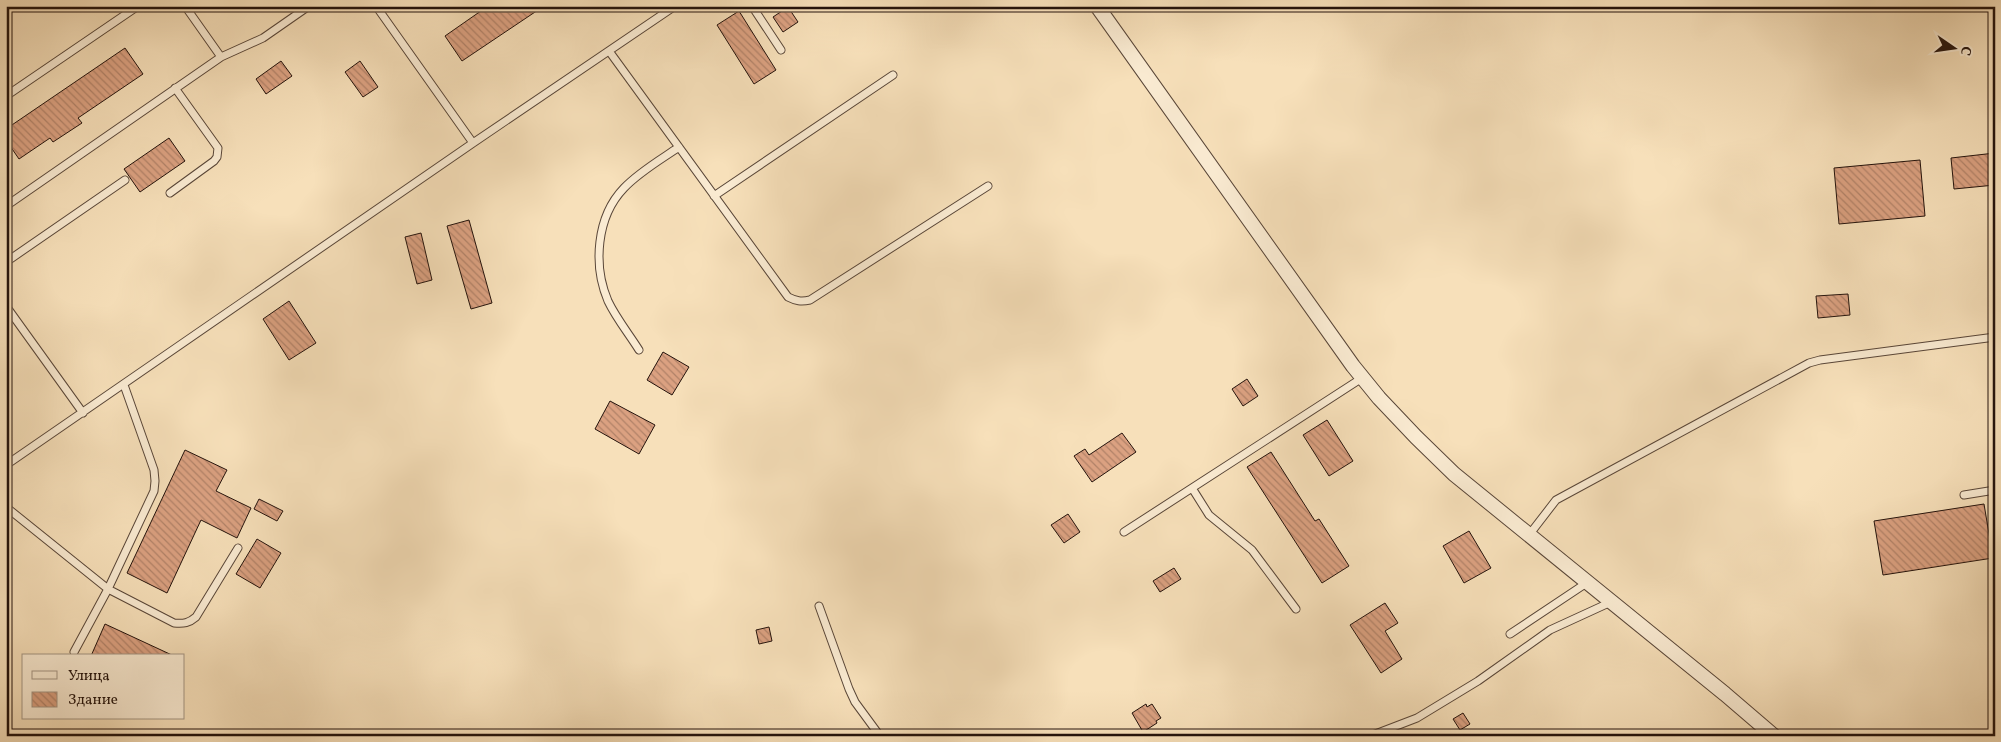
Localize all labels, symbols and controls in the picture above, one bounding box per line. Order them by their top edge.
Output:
north arrow [1928,22,1978,72]
text: С [1955,44,1975,57]
legend [22,654,185,720]
text: Улица [68,666,110,687]
text: Здание [68,690,118,711]

